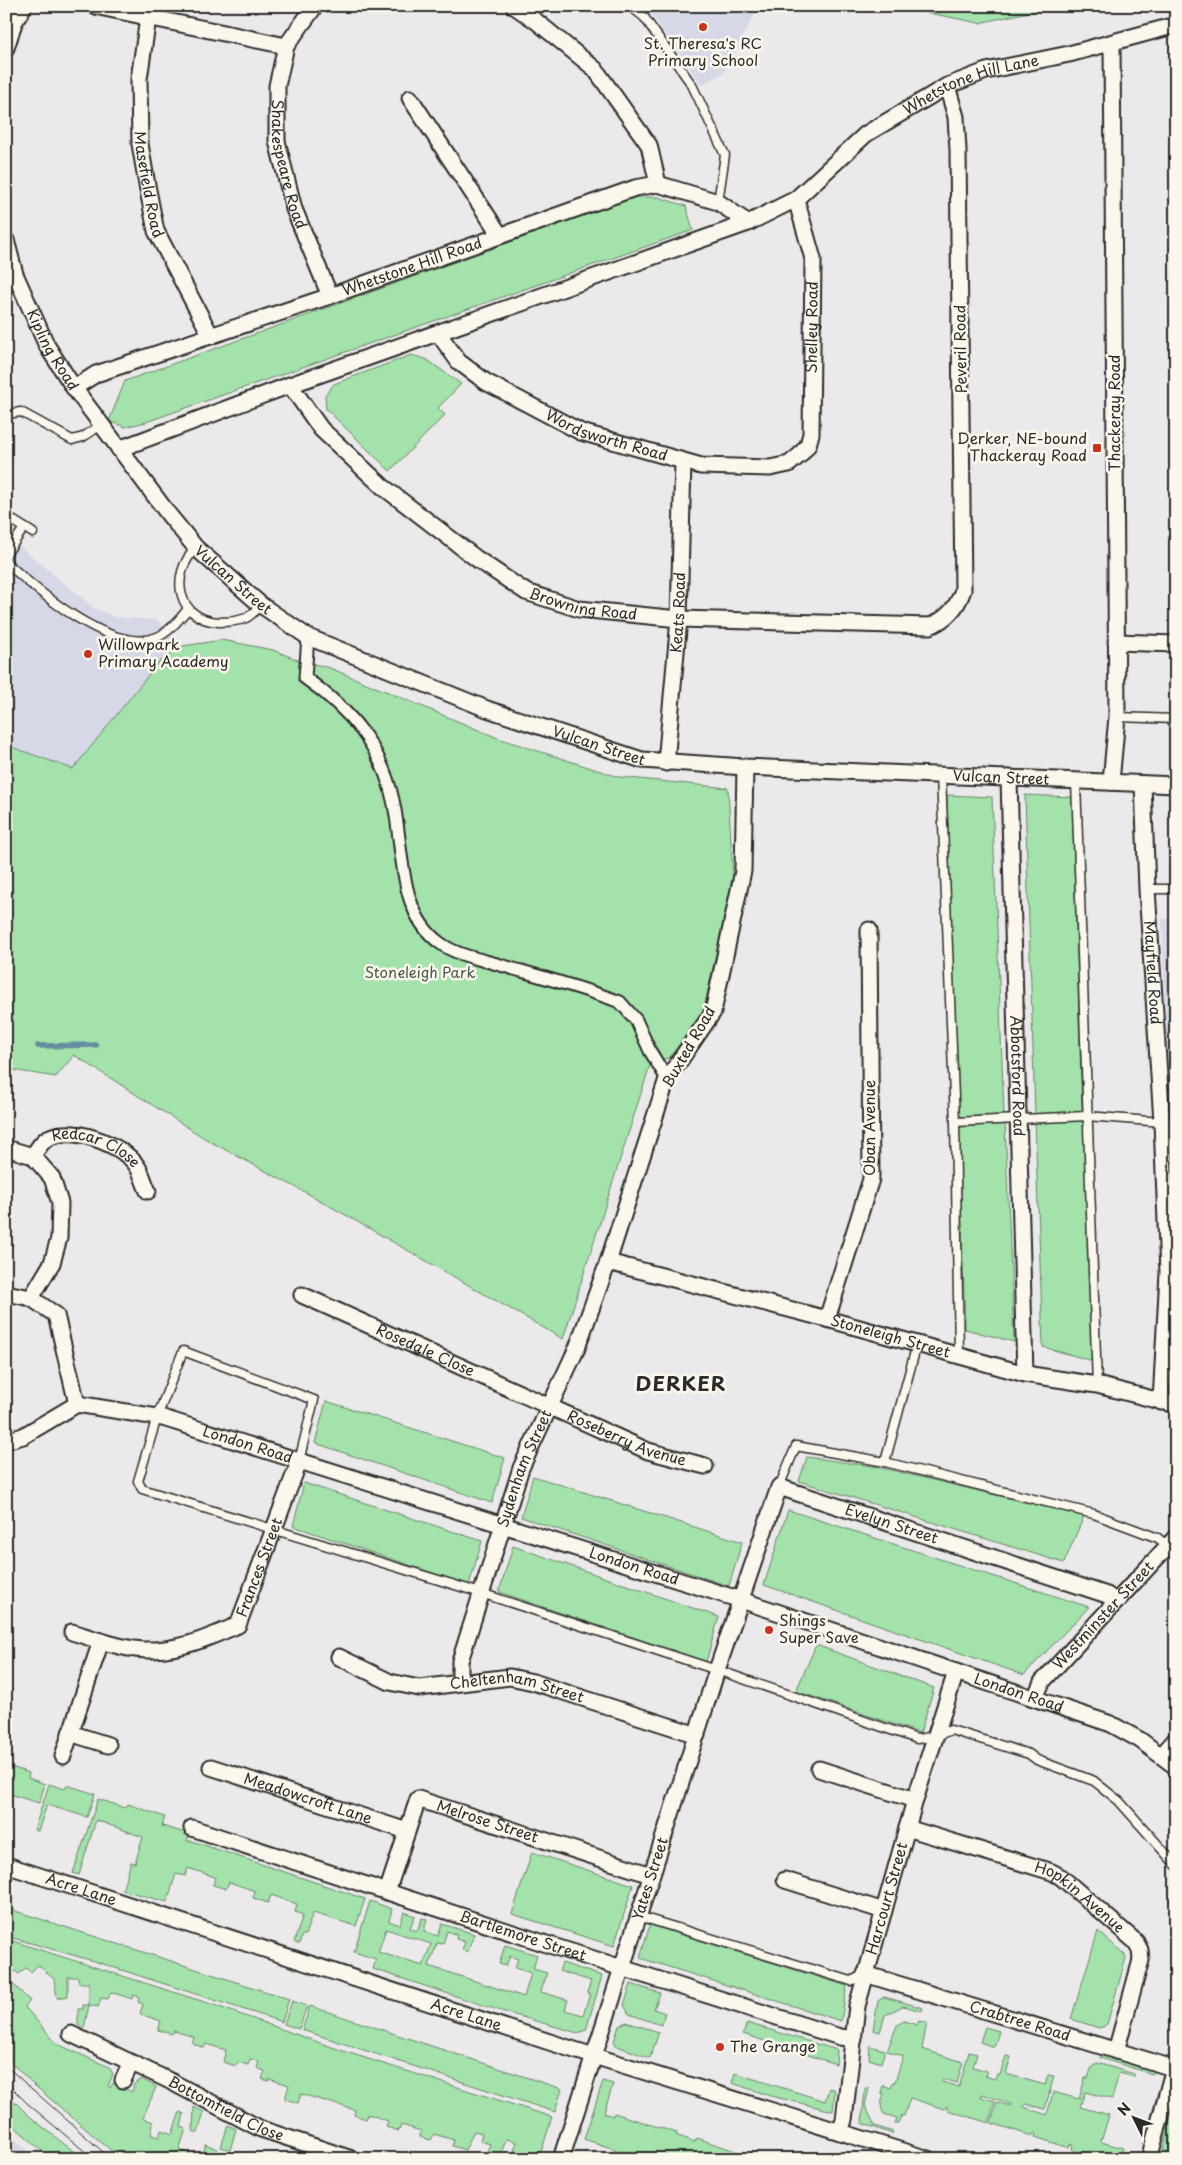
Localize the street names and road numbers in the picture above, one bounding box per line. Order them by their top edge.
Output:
street label: Whetstone Hill Lane [898,47,1041,120]
street label: Shakespeare Road [267,99,314,232]
street label: Masefield Road [130,131,171,242]
street label: Whetstone Hill Road [339,230,485,301]
street label: Shelley Road [799,281,823,374]
street label: Kipling Road [22,305,86,394]
street label: Peveril Road [947,305,972,394]
street label: Thackeray Road [1102,354,1125,472]
street label: Wordsworth Road [542,402,671,466]
street label: Vulcan Street [190,539,277,619]
street label: Keats Road [663,572,690,654]
street label: Browning Road [526,581,638,625]
street label: Vulcan Street [550,718,649,770]
street label: Vulcan Street [952,763,1050,790]
street label: Mayfield Road [1139,920,1169,1025]
street label: Buxted Road [655,1001,720,1091]
street label: Abbotsford Road [1005,1015,1032,1137]
street label: Oban Avenue [857,1080,880,1176]
street label: Redcar Close [49,1121,147,1172]
street label: Stoneleigh Street [828,1308,953,1363]
street label: Rosedale Close [373,1317,479,1381]
street label: Roseberry Avenue [564,1403,689,1471]
street label: Sydenham Street [490,1405,557,1530]
street label: London Road [200,1418,296,1468]
street label: Evelyn Street [843,1497,942,1549]
street label: Frances Street [229,1514,287,1620]
street label: London Road [587,1540,682,1590]
street label: Westminster Street [1046,1555,1158,1674]
street label: Cheltenham Street [448,1664,587,1708]
street label: London Road [971,1666,1067,1717]
street label: Meadowcroft Lane [241,1766,376,1829]
street label: Melrose Street [434,1793,542,1848]
street label: Yates Street [625,1834,673,1923]
street label: Harcourt Street [859,1839,913,1957]
street label: Hopkin Avenue [1032,1854,1130,1937]
street label: Acre Lane [43,1866,120,1910]
street label: Bartlemore Street [457,1903,589,1966]
street label: Acre Lane [428,1991,505,2036]
street label: Crabtree Road [967,1994,1074,2046]
street label: Bottomfield Close [165,2069,287,2146]

